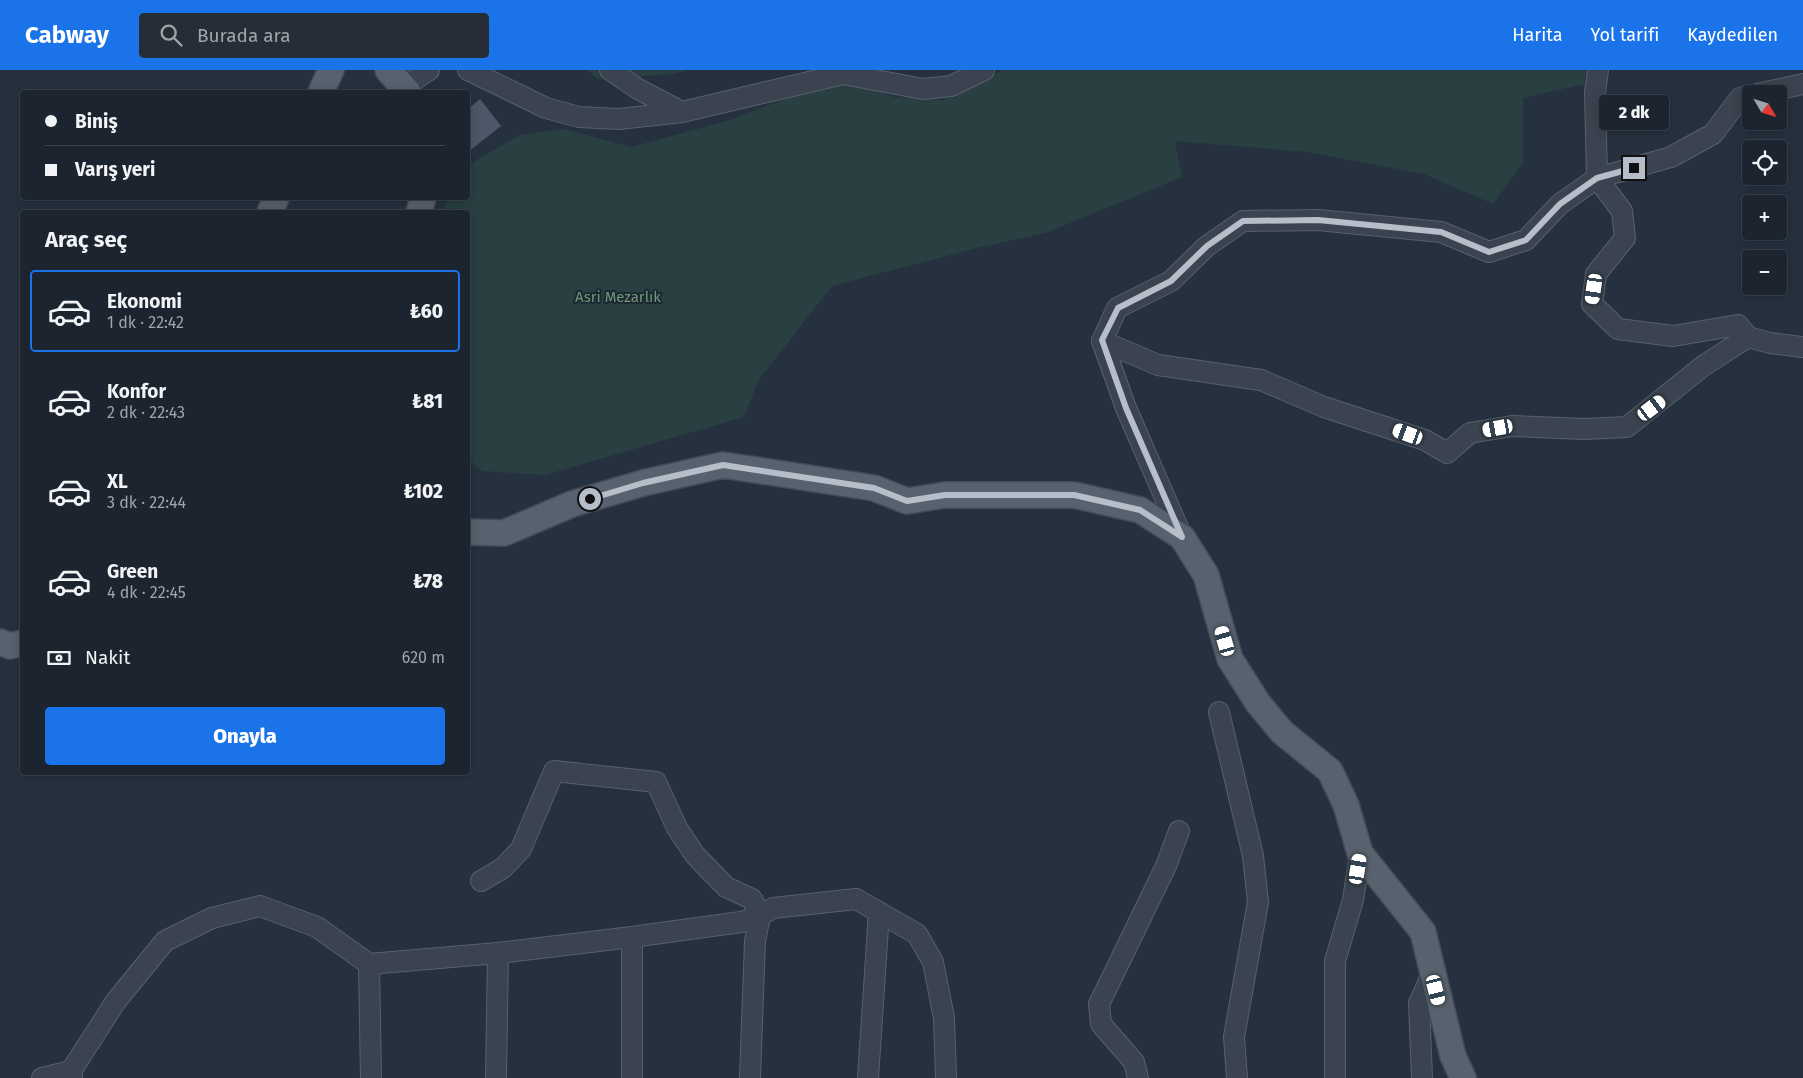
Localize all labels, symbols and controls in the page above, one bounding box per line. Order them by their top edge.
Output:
search box [139,13,489,58]
text: Cabway [25,21,109,49]
icon: search [157,21,185,49]
text: Burada ara [197,24,291,47]
text: Harita [1512,24,1563,46]
text: Yol tarifi [1591,24,1659,46]
text: Kaydedilen [1687,24,1778,46]
north arrow [1742,85,1788,130]
map controls [1742,85,1787,295]
callout: 2 dk [1599,96,1669,131]
text: 2 dk [1619,103,1649,122]
text: Biniş [75,110,118,133]
button: locate [1742,140,1787,185]
route end [1623,157,1645,179]
text: Varış yeri [75,158,155,181]
button: + [1742,195,1787,240]
text: Araç seç [45,226,127,253]
button: − [1742,250,1787,295]
car [1584,273,1603,305]
park label: Asri Mezarlık [575,288,661,306]
icon: car [47,289,92,334]
text: Ekonomi [107,290,182,313]
text: ₺60 [410,300,443,323]
text: 1 dk · 22:42 [107,313,184,332]
icon: car [47,379,92,424]
text: Konfor [107,380,166,403]
text: ₺81 [412,390,443,413]
car [1635,393,1668,423]
text: 2 dk · 22:43 [107,403,185,422]
car [1481,418,1514,438]
car [1391,422,1424,446]
icon: car [47,469,92,514]
text: XL [107,470,128,493]
text: ₺102 [404,480,443,503]
route start [579,488,601,510]
text: 3 dk · 22:44 [107,493,186,512]
icon: car [47,559,92,604]
text: Green [107,560,158,583]
text: ₺78 [413,570,443,593]
text: 4 dk · 22:45 [107,583,186,602]
car [1213,625,1236,657]
icon: cash [45,644,73,672]
text: Nakit [85,646,130,669]
text: 620 m [402,648,445,667]
button: Onayla [45,707,445,765]
car [1348,853,1367,885]
car [1425,974,1446,1006]

